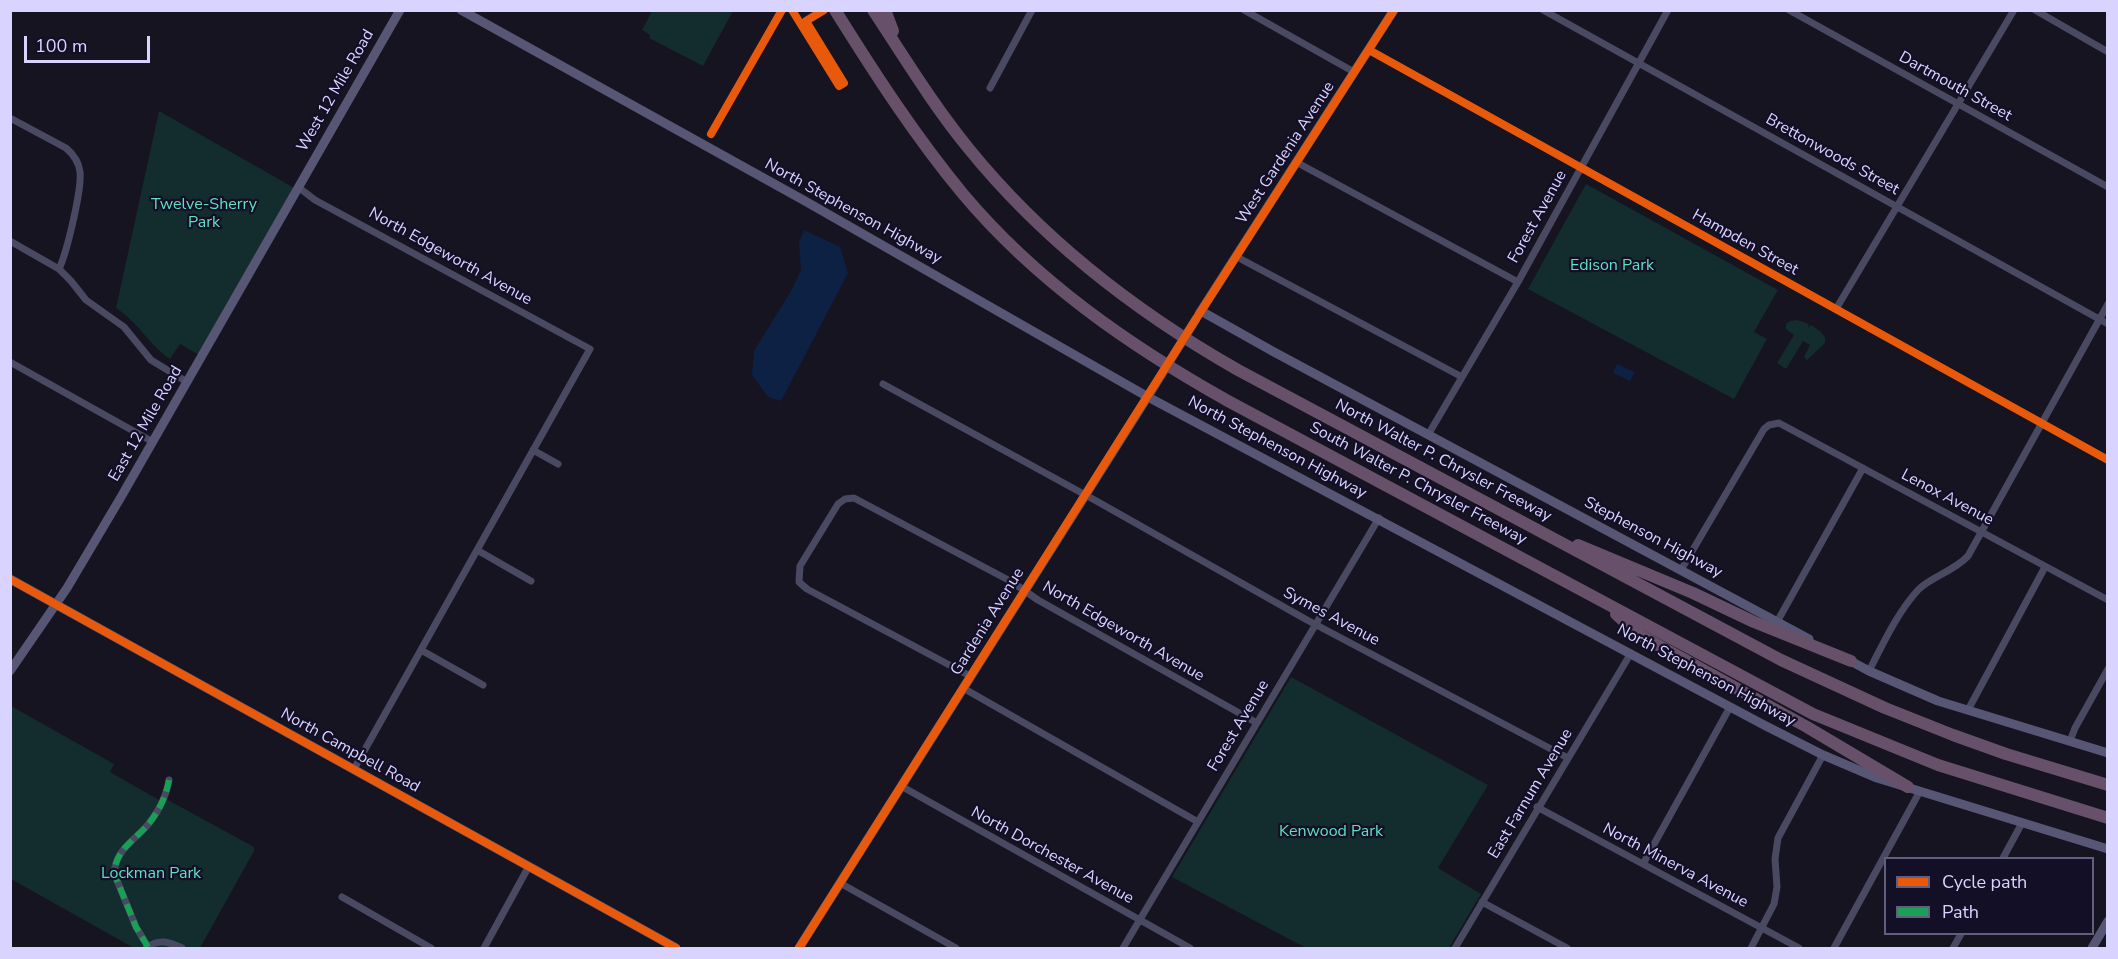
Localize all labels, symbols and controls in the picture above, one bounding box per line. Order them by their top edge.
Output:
scale bar [27,24,153,62]
street label: West 12 Mile Road [293,27,379,155]
text: 100 m [35,34,87,58]
street label: Dartmouth Street [1895,48,2015,126]
street label: West Gardenia Avenue [1233,78,1339,228]
street label: Brettonwoods Street [1762,110,1902,200]
street label: North Stephenson Highway [761,155,945,269]
street label: Forest Avenue [1505,167,1571,267]
park label: Twelve-Sherry Park [151,195,257,233]
street label: North Edgeworth Avenue [365,204,535,310]
street label: Hampden Street [1689,206,1801,280]
park label: Edison Park [1570,256,1654,276]
street label: East 12 Mile Road [105,363,187,485]
street label: North Stephenson Highway [1184,393,1370,503]
street label: North Walter P. Chrysler Freeway [1332,396,1554,526]
street label: South Walter P. Chrysler Freeway [1306,418,1530,550]
street label: Lenox Avenue [1898,466,1996,530]
street label: Stephenson Highway [1581,493,1725,583]
street label: Gardenia Avenue [947,565,1029,679]
street label: North Edgeworth Avenue [1039,578,1207,686]
street label: Symes Avenue [1280,584,1382,650]
street label: North Stephenson Highway [1613,621,1799,731]
street label: Forest Avenue [1204,677,1274,775]
street label: North Campbell Road [277,705,423,797]
street label: East Farnum Avenue [1485,726,1577,862]
street label: North Dorchester Avenue [967,803,1137,909]
street label: North Minerva Avenue [1599,819,1751,913]
park label: Kenwood Park [1279,822,1383,842]
legend [1884,857,2094,935]
park label: Lockman Park [101,864,201,884]
text: Cycle path [1942,870,2027,894]
text: Path [1942,900,1979,924]

